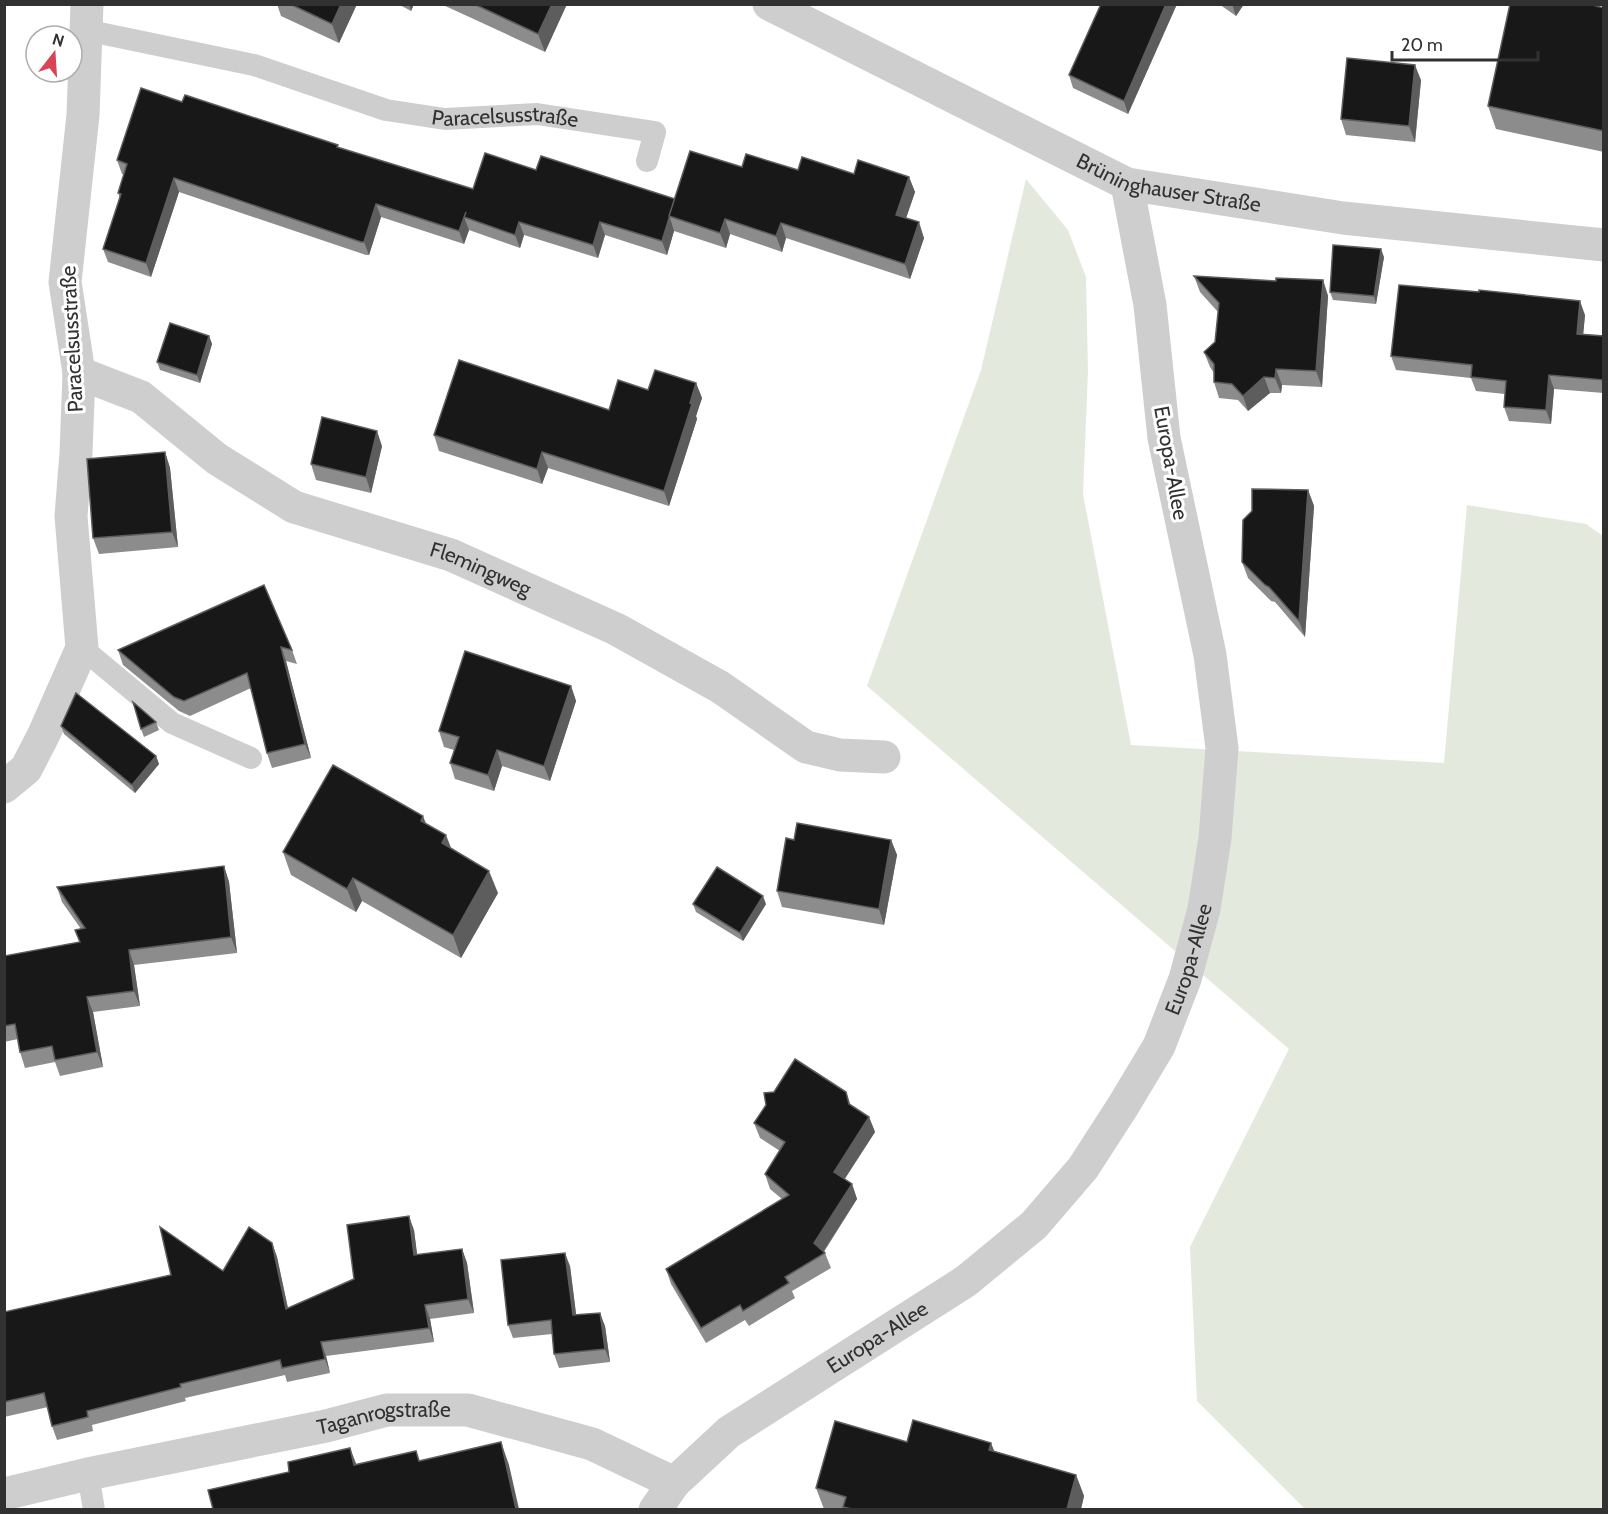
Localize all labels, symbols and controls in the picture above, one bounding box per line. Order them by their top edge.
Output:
north arrow [24,24,84,84]
scale bar [1392,24,1538,62]
text: N [50,29,66,51]
text: 20 m [1401,34,1443,56]
street label: Paracelsusstraße [430,101,580,132]
street label: Brüninghauser Straße [1073,148,1263,217]
street label: Paracelsusstraße [55,265,88,413]
street label: Europa-Allee [1149,404,1194,522]
street label: Flemingweg [427,536,536,602]
street label: Europa-Allee [1159,900,1217,1018]
street label: Europa-Allee [822,1295,933,1378]
street label: Taganrogstraße [315,1397,451,1440]

